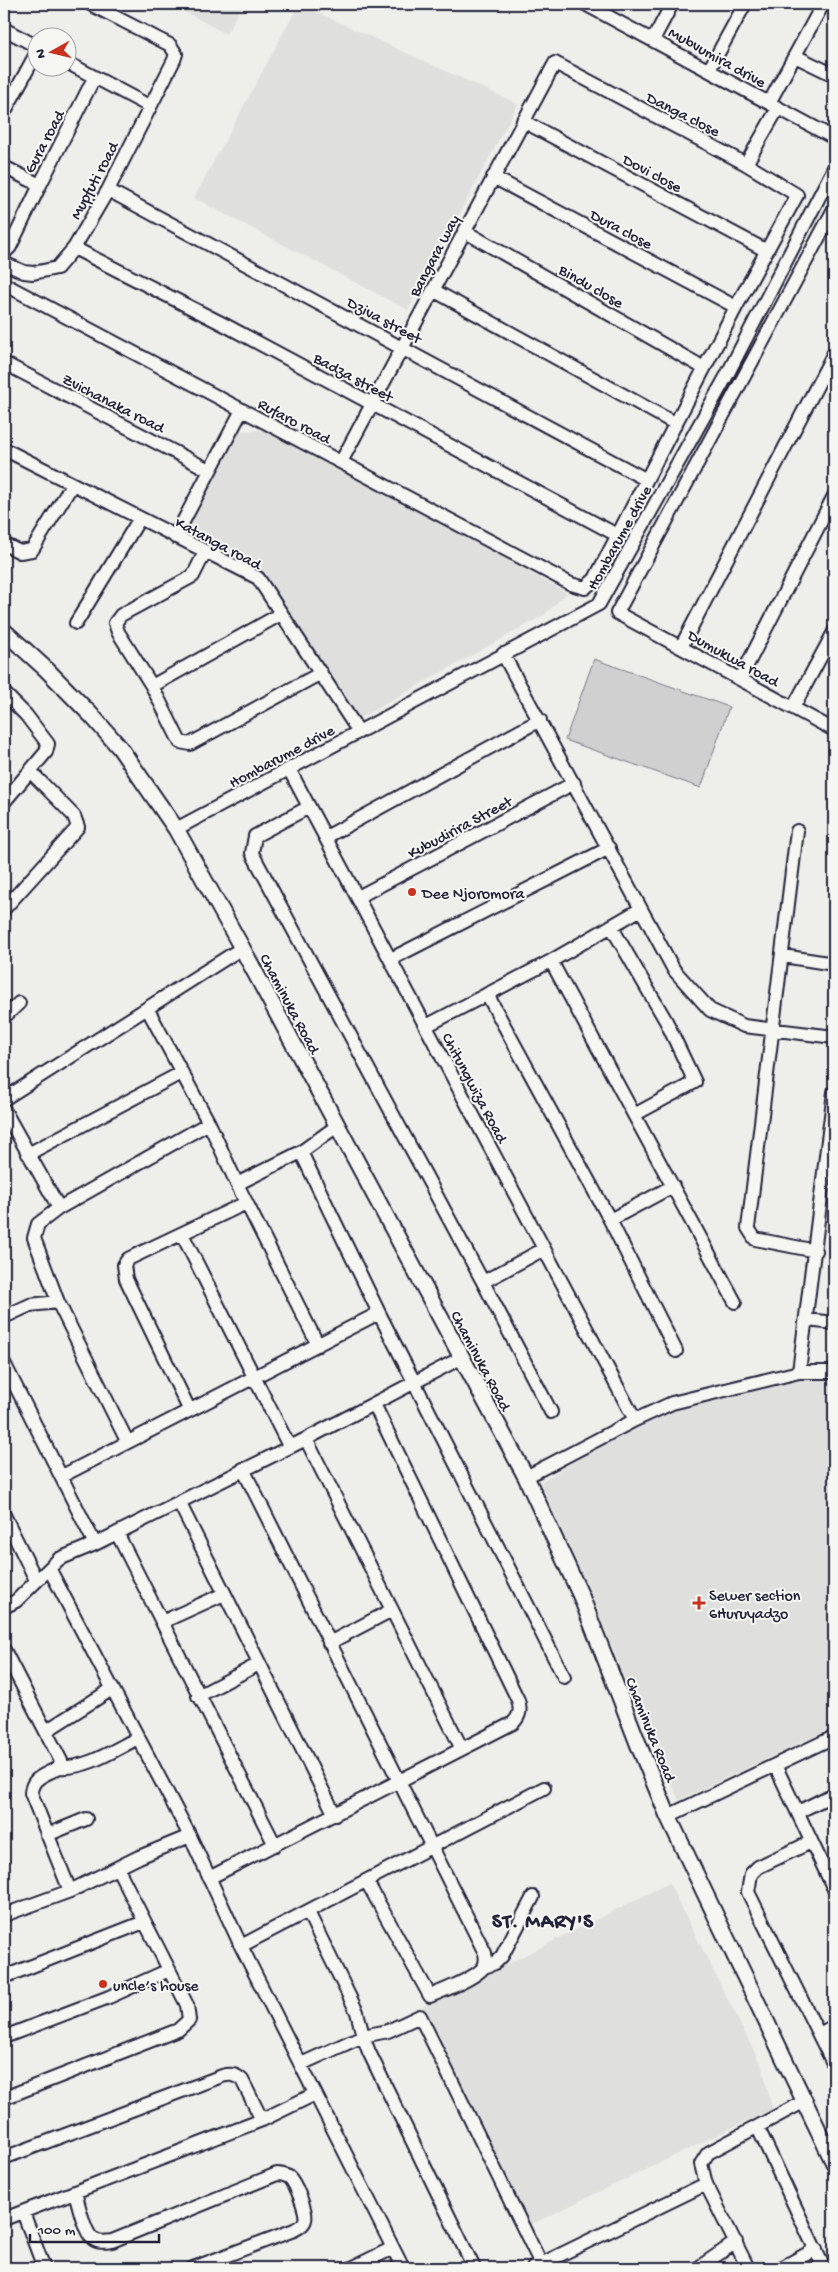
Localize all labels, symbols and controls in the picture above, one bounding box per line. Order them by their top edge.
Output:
street label: Mubvumira drive [664,24,769,94]
north arrow [28,28,78,78]
text: N [33,48,51,59]
street label: Danga close [642,89,723,143]
street label: Gura road [22,107,71,177]
street label: Mupfuti road [68,138,125,224]
street label: Dovi close [618,151,685,199]
street label: Dura close [585,206,655,256]
street label: Bangara way [406,212,466,302]
street label: Bindu close [554,261,627,314]
street label: Dziva street [342,294,425,350]
street label: Badza street [308,350,397,409]
street label: Zvichanaka road [58,371,168,440]
street label: Rufaro road [254,396,334,451]
street label: Hombarume drive [585,482,658,594]
street label: Katanga road [171,514,265,576]
street label: Dumukwa road [683,627,783,694]
street label: Hombarume drive [227,722,339,794]
street label: Kubudirira Street [405,793,517,865]
marker: Dee Njoromora [406,886,418,898]
place label: Dee Njoromora [421,886,525,905]
street label: Chaminuka Road [254,951,323,1059]
street label: Chitungwiza Road [436,1030,511,1148]
street label: Chaminuka Road [445,1308,514,1416]
place label: Sewer section 6Huruyadzo [709,1588,801,1625]
marker: Sewer section 6Huruyadzo [693,1597,705,1609]
street label: Chaminuka Road [619,1675,679,1787]
district label: ST. MARY'S [492,1911,594,1936]
marker: uncle’s house [97,1978,109,1990]
place label: uncle’s house [113,1978,199,1997]
scale bar [30,2212,159,2244]
text: 100 m [37,2222,76,2240]

